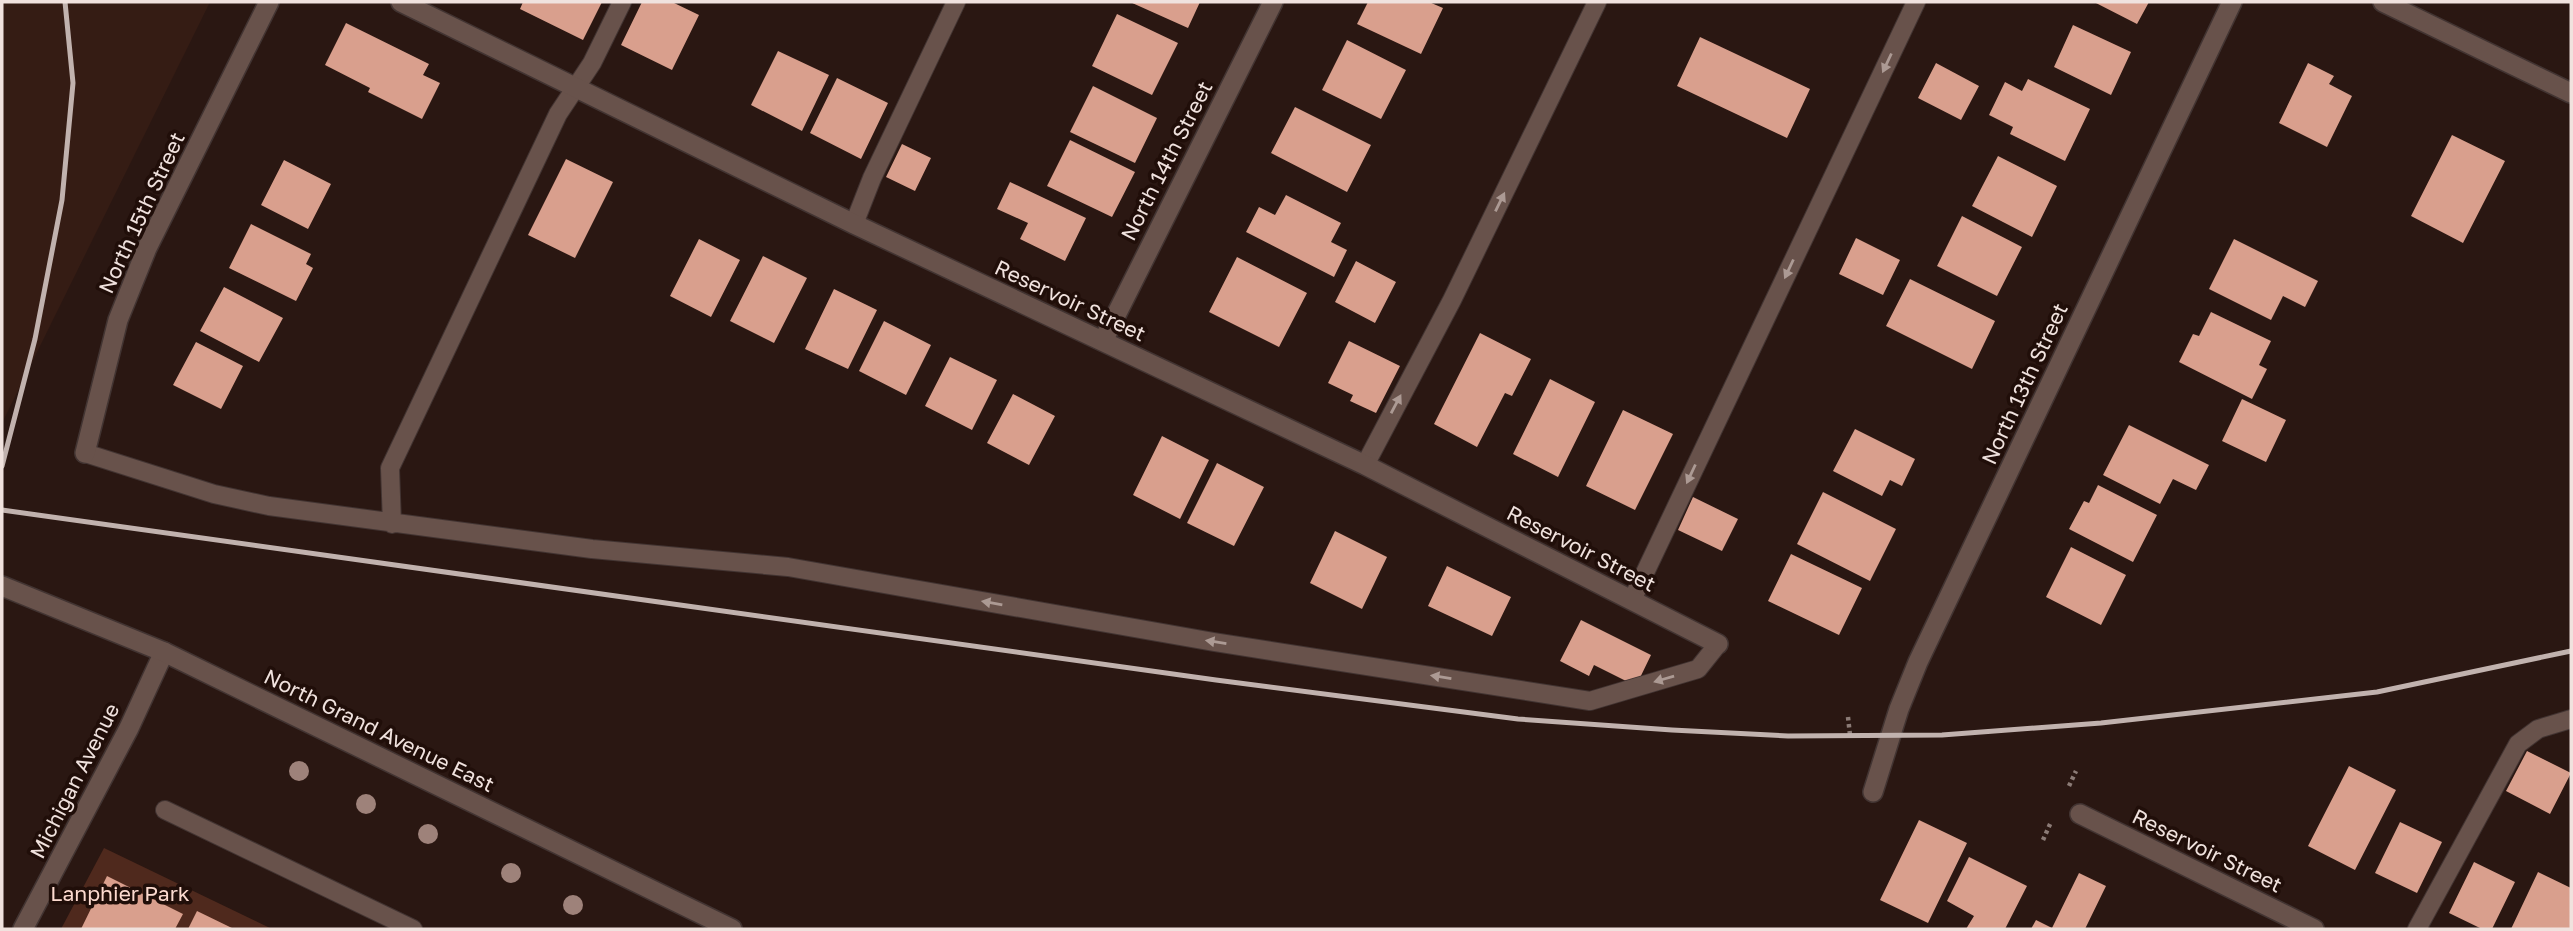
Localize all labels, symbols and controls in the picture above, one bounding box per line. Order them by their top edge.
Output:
one-way arrow [1881,53,1892,73]
street label: North 14th Street [1115,76,1218,245]
street label: North 15th Street [92,128,190,297]
one-way arrow [1494,192,1505,212]
street label: Reservoir Street [991,254,1150,346]
one-way arrow [1783,259,1795,279]
street label: North 13th Street [1975,299,2073,468]
one-way arrow [1390,395,1402,414]
one-way arrow [1686,464,1697,484]
street label: Reservoir Street [1503,499,1660,597]
one-way arrow [981,597,1003,608]
one-way arrow [1205,636,1227,647]
street label: North Grand Avenue East [260,663,499,797]
one-way arrow [1430,671,1452,682]
one-way arrow [1653,675,1674,685]
street label: Michigan Avenue [24,699,124,863]
street label: Reservoir Street [2128,803,2287,898]
park label: Lanphier Park [50,880,190,906]

